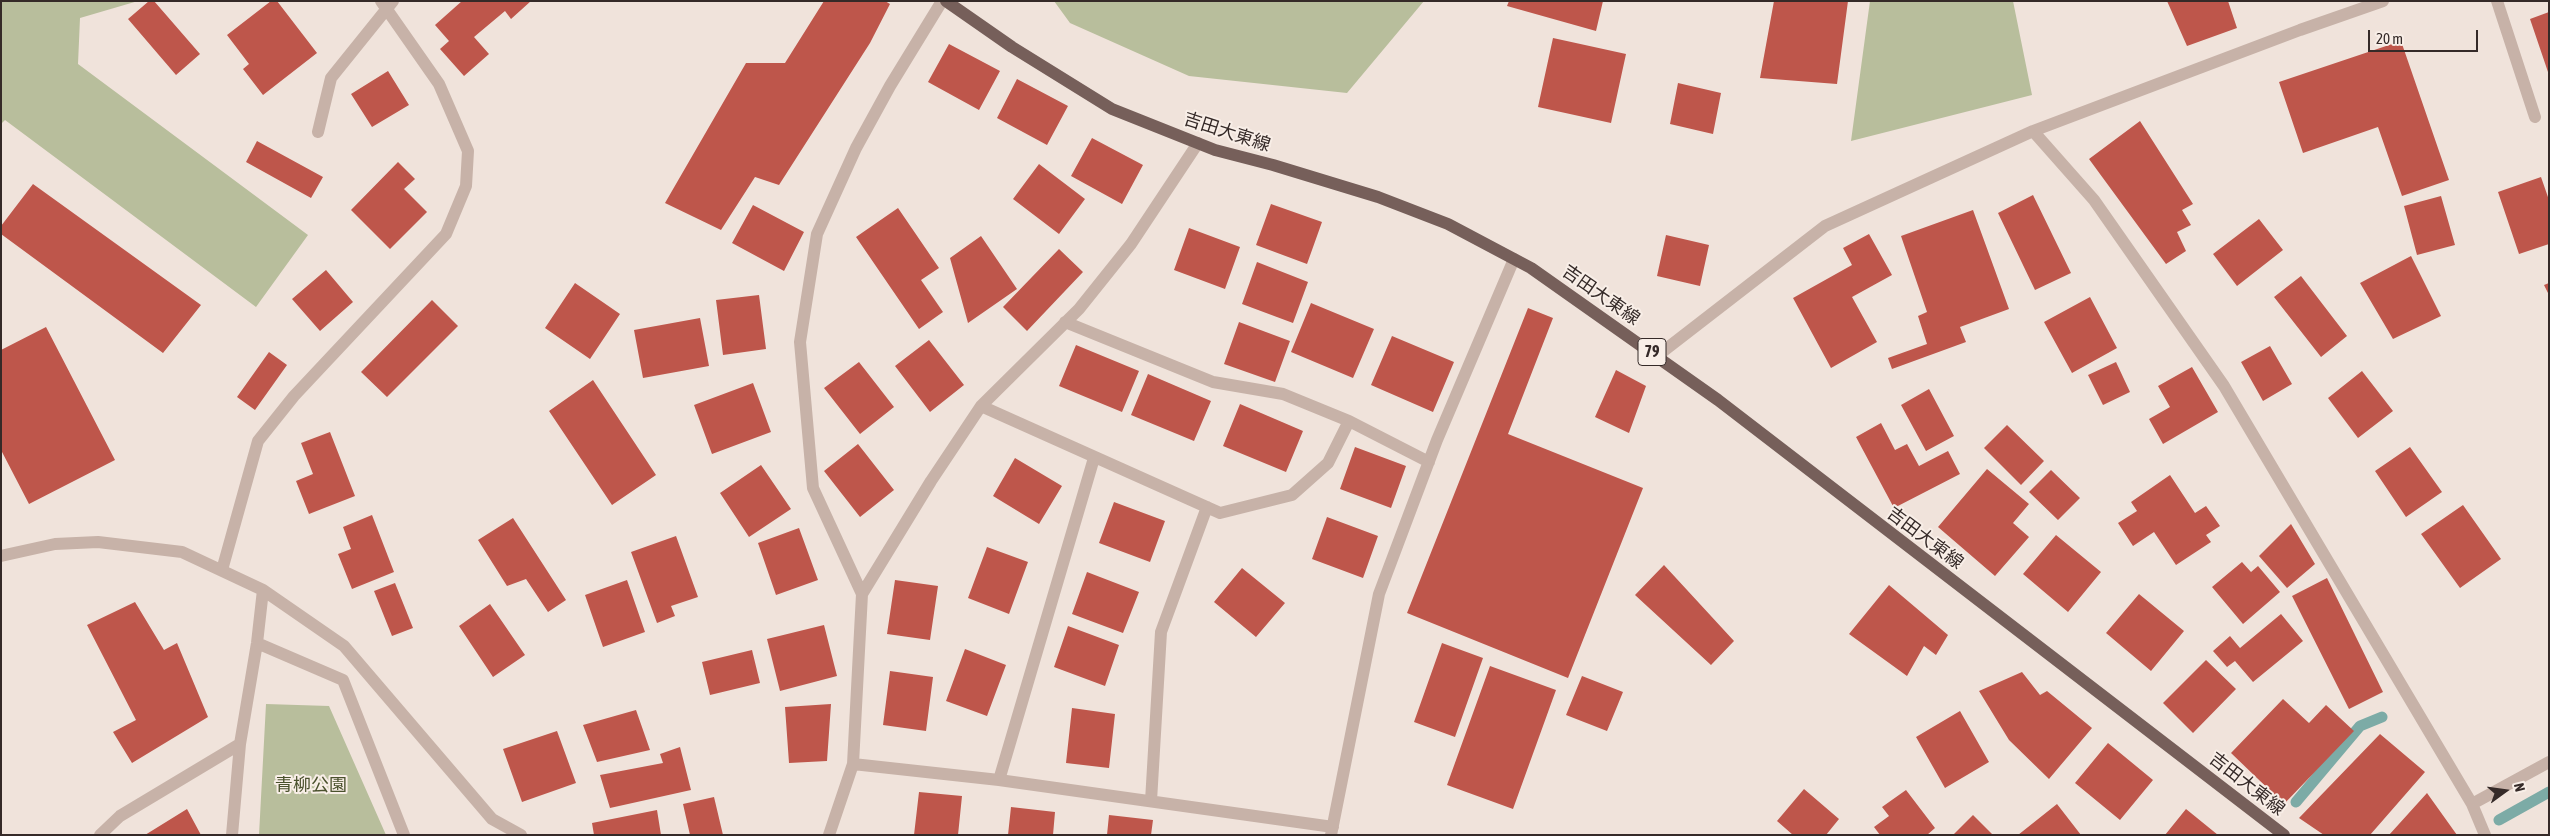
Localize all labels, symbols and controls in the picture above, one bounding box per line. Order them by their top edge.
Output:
scale bar [2370,20,2480,52]
text: 20 m [2376,30,2403,47]
street label: 吉田大東線 [1181,108,1273,156]
street label: 吉田大東線 [1558,260,1644,330]
road number: 79 [1638,338,1666,366]
street label: 吉田大東線 [1883,502,1967,574]
street label: 吉田大東線 [2205,748,2289,820]
north arrow [2480,766,2530,816]
park label: 青柳公園 [275,774,347,796]
text: N [2511,781,2528,793]

